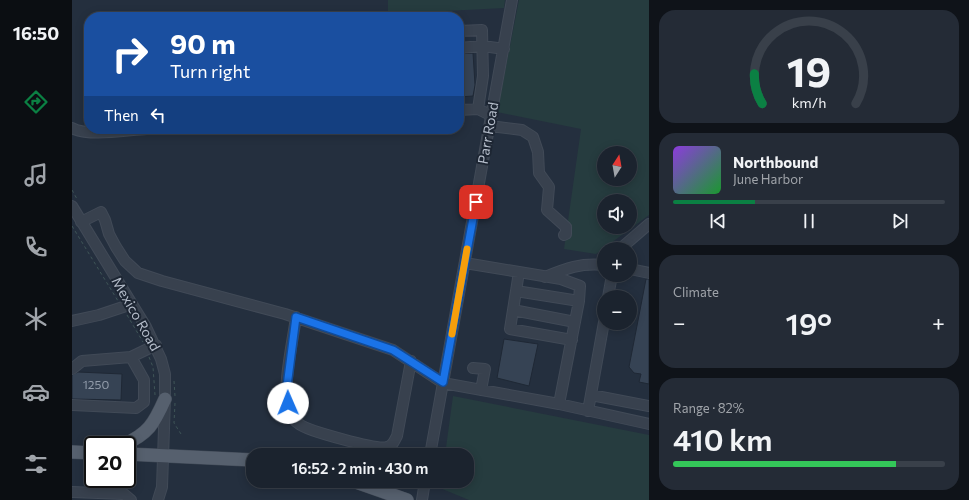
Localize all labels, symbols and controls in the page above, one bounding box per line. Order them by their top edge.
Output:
text: 16:50 [13,22,59,44]
text: 90 m [170,26,236,60]
icon: right [104,28,156,80]
text: 19 [787,45,831,96]
text: Turn right [170,60,250,82]
icon: directions [22,88,50,116]
text: km/h [792,93,826,111]
street label: Parr Road [474,101,501,165]
icon: left [147,104,169,126]
text: Then [104,106,139,124]
north arrow [597,146,637,186]
map controls [597,146,637,330]
text: Northbound [733,153,818,171]
icon: music [22,161,50,189]
text: June Harbor [733,171,803,187]
pin [459,185,493,219]
icon: arrive [465,191,487,213]
button: sound [597,194,637,234]
icon: previous [707,210,729,232]
icon: pause [798,210,820,232]
icon: next [889,210,911,232]
icon: phone [22,233,50,261]
button: + [597,242,637,282]
street label: Mexico Road [108,274,164,354]
text: Climate [673,284,719,300]
button: − [597,290,637,330]
text: 19° [786,304,832,341]
icon: climate [22,305,50,333]
text: − [673,309,686,336]
text: + [932,309,945,336]
house number: 1250 [83,377,109,391]
icon: car [22,378,50,406]
position arrow [267,382,309,424]
text: Range · 82% [673,400,744,416]
text: 410 km [673,420,772,457]
speed limit sign: 20 [84,436,136,488]
icon: filters [22,450,50,478]
text: 16:52 · 2 min · 430 m [292,459,428,477]

